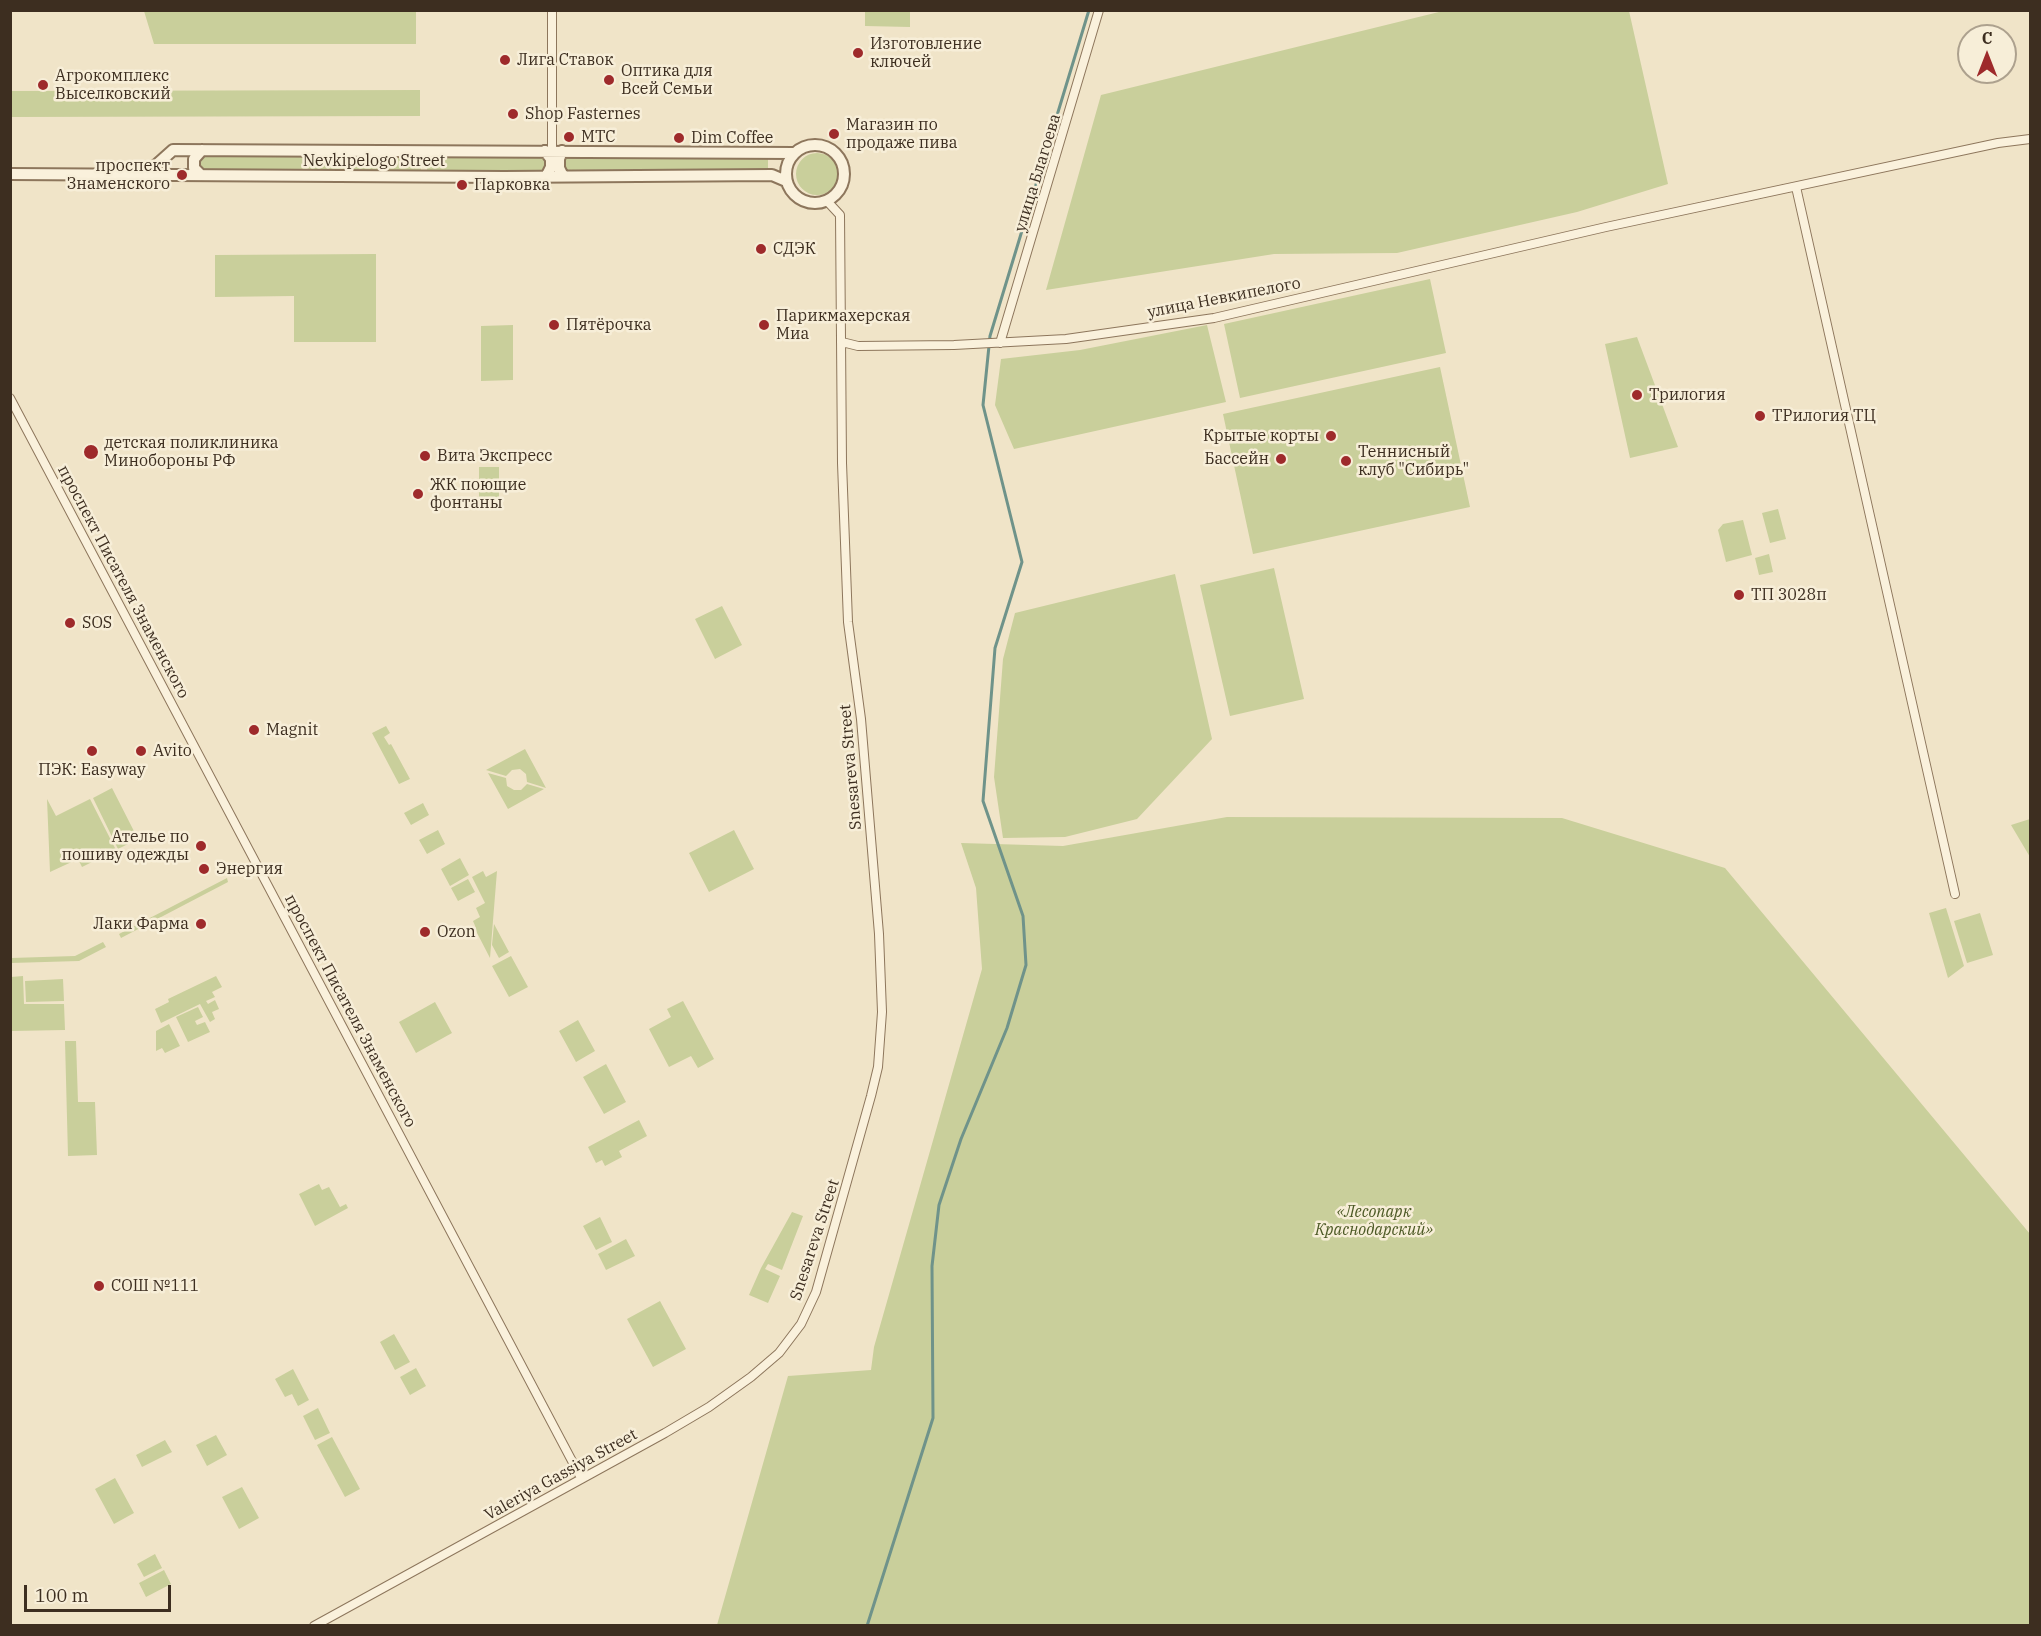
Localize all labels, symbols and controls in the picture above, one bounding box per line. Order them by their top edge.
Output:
north arrow [1957,24,2017,84]
text: С [1982,28,1992,48]
place label: Изготовление ключей [870,34,982,72]
marker: Изготовление ключей [851,46,865,60]
place label: Лига Ставок [517,50,613,70]
marker: Лига Ставок [498,53,512,67]
place label: Оптика для Всей Семьи [621,61,713,99]
place label: Агрокомплекс Выселковский [55,66,171,104]
marker: Оптика для Всей Семьи [602,73,616,87]
marker: Агрокомплекс Выселковский [36,78,50,92]
place label: Shop Fasternes [525,104,641,124]
marker: Shop Fasternes [506,107,520,121]
street label: улица Благоева [1011,112,1065,234]
place label: Магазин по продаже пива [846,115,958,153]
place label: МТС [581,127,616,147]
marker: Магазин по продаже пива [827,127,841,141]
place label: Dim Coffee [691,128,773,148]
marker: МТС [562,130,576,144]
marker: Dim Coffee [672,131,686,145]
street label: Nevkipelogo Street [303,151,445,171]
place label: проспект Знаменского [67,156,170,194]
marker: проспект Знаменского [175,168,189,182]
place label: Парковка [474,175,550,195]
marker: Парковка [455,178,469,192]
place label: СДЭК [773,239,816,259]
marker: СДЭК [754,242,768,256]
street label: улица Невкипелого [1146,274,1302,322]
place label: Парикмахерская Миа [776,306,911,344]
place label: Пятёрочка [566,315,652,335]
marker: Пятёрочка [547,318,561,332]
marker: Парикмахерская Миа [757,318,771,332]
place label: Трилогия [1649,385,1726,405]
marker: Трилогия [1630,388,1644,402]
place label: ТРилогия ТЦ [1772,406,1876,426]
marker: ТРилогия ТЦ [1753,409,1767,423]
place label: Крытые корты [1203,426,1319,446]
marker: Крытые корты [1324,429,1338,443]
place label: детская поликлиника Минобороны РФ [104,433,279,471]
place label: Теннисный клуб "Сибирь" [1358,442,1469,480]
marker: детская поликлиника Минобороны РФ [82,443,100,461]
place label: Вита Экспресс [437,446,552,466]
marker: Вита Экспресс [418,449,432,463]
place label: Бассейн [1204,449,1269,469]
marker: Бассейн [1274,452,1288,466]
marker: Теннисный клуб "Сибирь" [1339,454,1353,468]
street label: проспект Писателя Знаменского [53,462,193,702]
place label: ЖК поющие фонтаны [430,475,526,513]
marker: ЖК поющие фонтаны [411,487,425,501]
place label: ТП 3028п [1751,585,1827,605]
marker: ТП 3028п [1732,588,1746,602]
place label: SOS [82,613,112,633]
marker: SOS [63,616,77,630]
street label: Snesareva Street [836,703,866,831]
place label: Magnit [266,720,318,740]
marker: Magnit [247,723,261,737]
place label: Avito [153,741,192,761]
marker: ПЭК: Easyway [85,744,99,758]
marker: Avito [134,744,148,758]
place label: ПЭК: Easyway [38,760,146,780]
place label: Ателье по пошиву одежды [61,827,189,865]
marker: Ателье по пошиву одежды [194,839,208,853]
place label: Энергия [216,859,283,879]
marker: Энергия [197,862,211,876]
street label: проспект Писателя Знаменского [280,891,420,1131]
place label: Лаки Фарма [93,914,189,934]
marker: Лаки Фарма [194,917,208,931]
place label: Ozon [437,922,476,942]
marker: Ozon [418,925,432,939]
street label: Snesareva Street [786,1177,844,1303]
park label: «Лесопарк Краснодарский» [1315,1202,1433,1240]
place label: СОШ №111 [111,1276,199,1296]
marker: СОШ №111 [92,1279,106,1293]
street label: Valeriya Gassiya Street [481,1425,641,1525]
scale bar [27,1573,174,1611]
text: 100 m [35,1584,89,1607]

